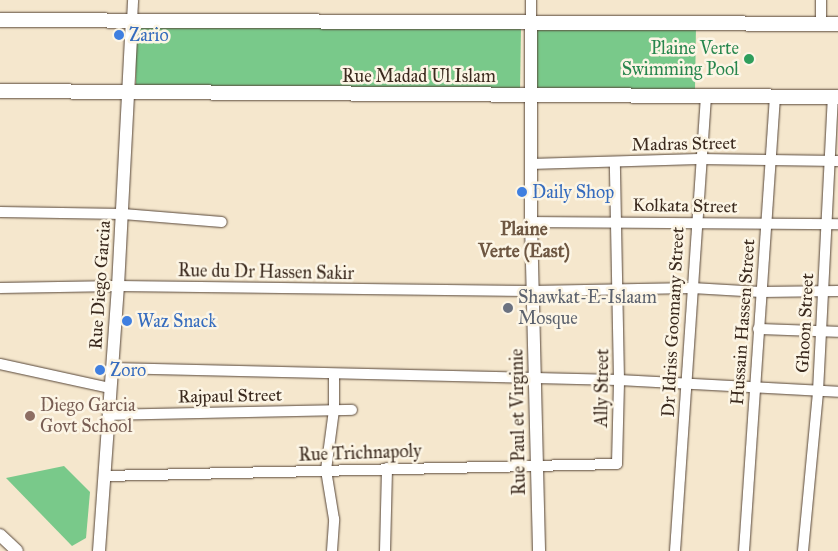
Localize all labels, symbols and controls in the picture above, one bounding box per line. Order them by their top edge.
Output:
place label: Zario [129,24,169,46]
marker: Zario [113,29,125,41]
place label: Plaine Verte Swimming Pool [622,38,739,80]
marker: Plaine Verte Swimming Pool [743,53,755,65]
street label: Rue Madad Ul Islam [342,65,496,87]
street label: Madras Street [631,132,737,156]
place label: Daily Shop [532,181,614,203]
marker: Daily Shop [516,186,528,198]
street label: Kolkata Street [632,194,738,218]
district label: Plaine Verte (East) [478,218,570,262]
street label: Rue Diego Garcia [85,220,115,350]
street label: Dr Idriss Goomany Street [657,226,689,418]
street label: Hussain Hassen Street [726,238,760,406]
street label: Rue du Dr Hassen Sakir [178,260,354,284]
street label: Ghoon Street [792,273,818,373]
place label: Shawkat-E-Islaam Mosque [518,287,657,330]
marker: Shawkat-E-Islaam Mosque [502,302,514,314]
place label: Waz Snack [137,310,217,332]
marker: Waz Snack [121,315,133,327]
street label: Rue Paul et Virginie [506,348,530,496]
street label: Ally Street [591,349,613,427]
place label: Zoro [110,359,146,381]
marker: Zoro [94,364,106,376]
street label: Rajpaul Street [178,384,282,408]
place label: Diego Garcia Govt School [40,395,136,438]
marker: Diego Garcia Govt School [24,410,36,422]
street label: Rue Trichnapoly [298,440,422,466]

